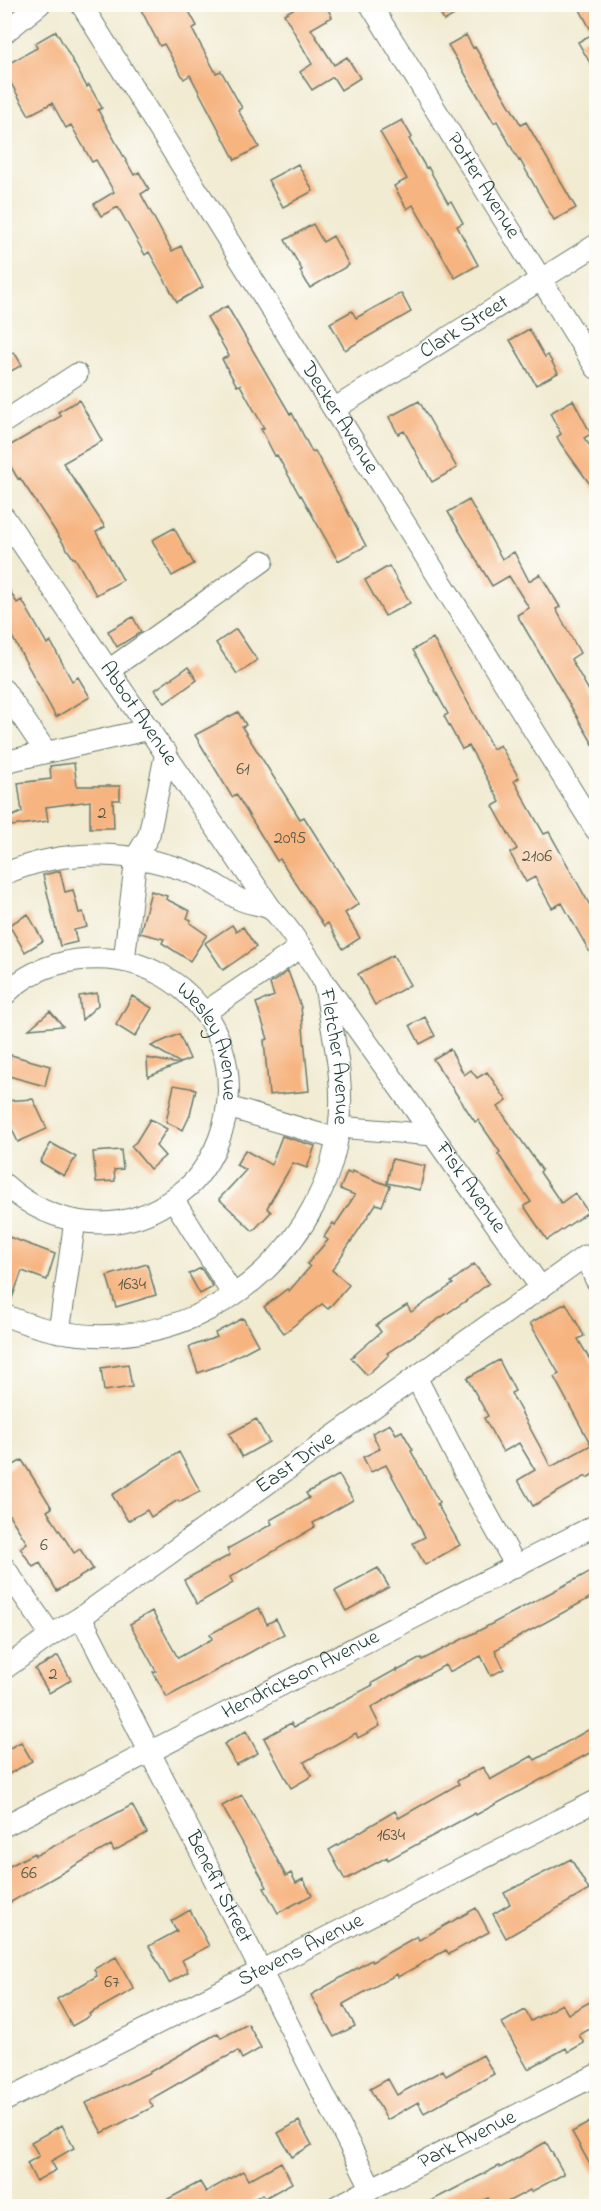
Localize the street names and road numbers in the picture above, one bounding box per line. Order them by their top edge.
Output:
street label: Potter Avenue [438,127,528,245]
street label: Clark Street [414,288,515,367]
street label: Decker Avenue [292,355,386,481]
street label: Abbot Avenue [92,655,185,772]
street label: Wesley Avenue [169,975,244,1102]
street label: Fletcher Avenue [311,985,356,1127]
street label: Fisk Avenue [427,1135,513,1240]
street label: East Drive [250,1424,342,1502]
street label: Hendrickson Avenue [217,1622,385,1728]
street label: Benefit Street [177,1825,259,1948]
street label: Stevens Avenue [233,1906,370,1995]
street label: Park Avenue [413,2103,522,2177]

